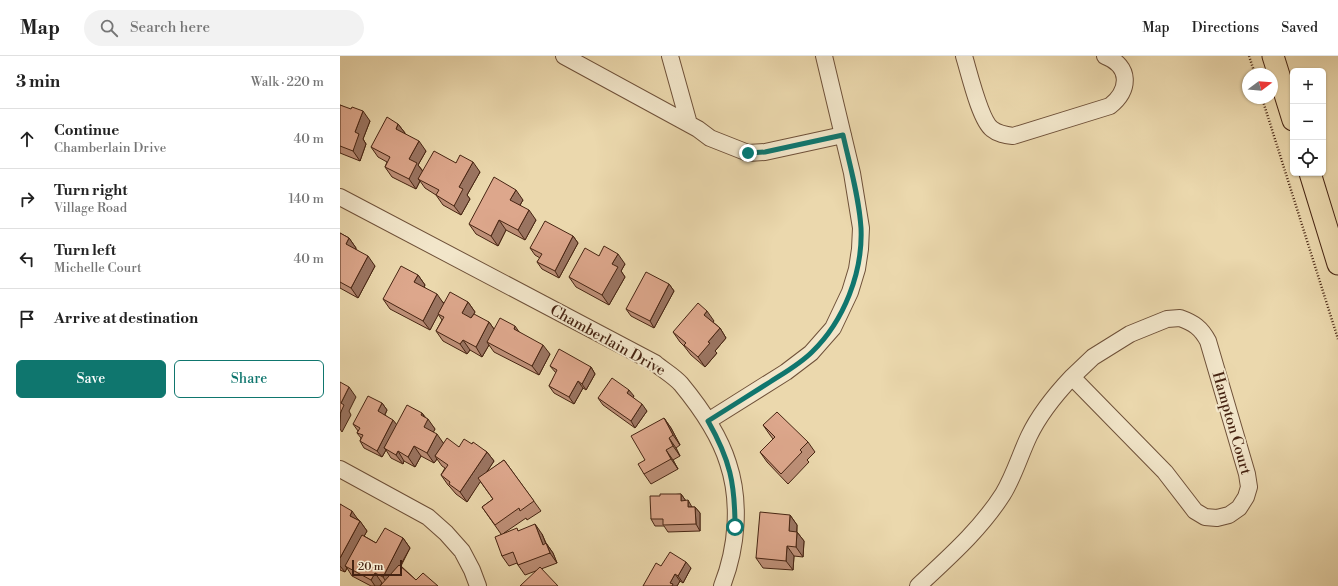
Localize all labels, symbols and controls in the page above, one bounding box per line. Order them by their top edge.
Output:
search box [84,10,364,46]
text: Map [20,16,60,40]
icon: search [98,17,120,39]
text: Search here [130,18,210,37]
text: Map [1142,19,1170,37]
text: Directions [1192,19,1259,37]
text: Saved [1281,19,1318,37]
north arrow [1242,68,1278,104]
map controls [1290,68,1326,176]
button: + [1290,68,1326,104]
text: 3 min [16,71,60,93]
text: Walk · 220 m [251,74,324,90]
button: − [1290,104,1326,140]
text: Continue [54,121,119,140]
icon: ahead [16,128,38,150]
text: 40 m [294,131,324,147]
text: Chamberlain Drive [54,140,166,156]
button: locate [1290,140,1326,176]
route end [739,144,757,162]
text: Turn right [54,181,128,200]
icon: right [16,188,38,210]
text: 140 m [288,191,324,207]
text: Village Road [54,200,127,216]
text: Turn left [54,241,116,260]
icon: left [16,248,38,270]
text: 40 m [294,251,324,267]
text: Michelle Court [54,260,142,276]
street label: Chamberlain Drive [546,301,669,380]
icon: arrive [16,308,38,330]
text: Arrive at destination [54,309,198,328]
button: Save [16,360,166,398]
button: Share [174,360,324,398]
street label: Hampton Court [1208,369,1256,478]
route start [726,518,744,536]
scale bar [352,558,402,577]
text: 20 m [358,560,383,574]

